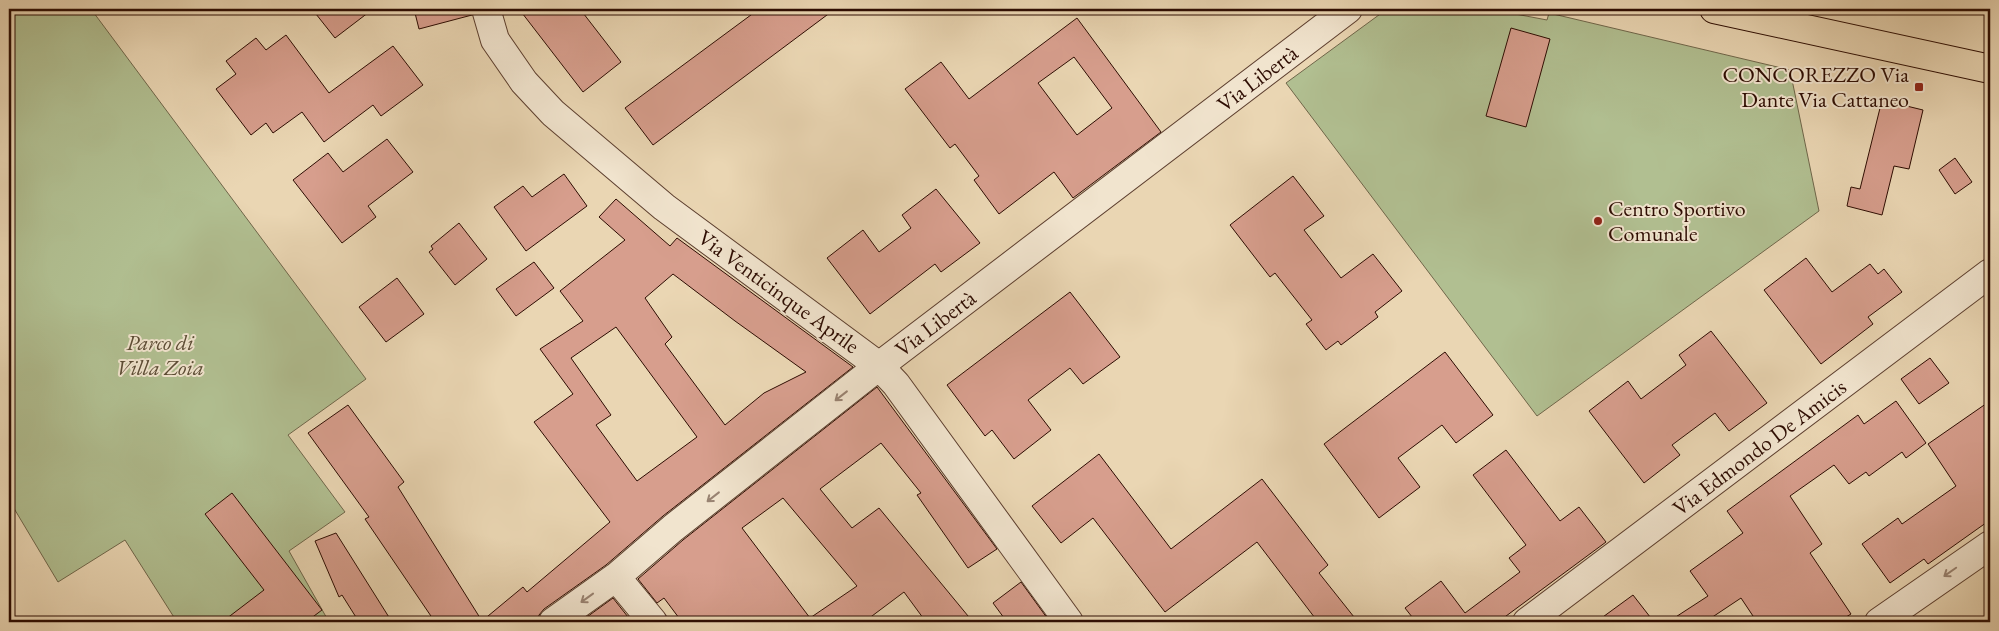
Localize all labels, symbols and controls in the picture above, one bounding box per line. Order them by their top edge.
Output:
street label: Via Libertà [1211,38,1304,118]
place label: CONCOREZZO Via Dante Via Cattaneo [1722,60,1909,114]
marker: CONCOREZZO Via Dante Via Cattaneo [1913,81,1925,93]
place label: Centro Sportivo Comunale [1608,194,1746,248]
marker: Centro Sportivo Comunale [1592,215,1604,227]
street label: Via Venticinque Aprile [692,223,866,360]
street label: Via Libertà [889,283,982,363]
park label: Parco di Villa Zoia [116,328,204,382]
street label: Via Edmondo De Amicis [1666,372,1852,522]
one-way arrow [834,391,848,401]
one-way arrow [707,491,720,502]
one-way arrow [1943,567,1957,577]
one-way arrow [580,593,594,603]

